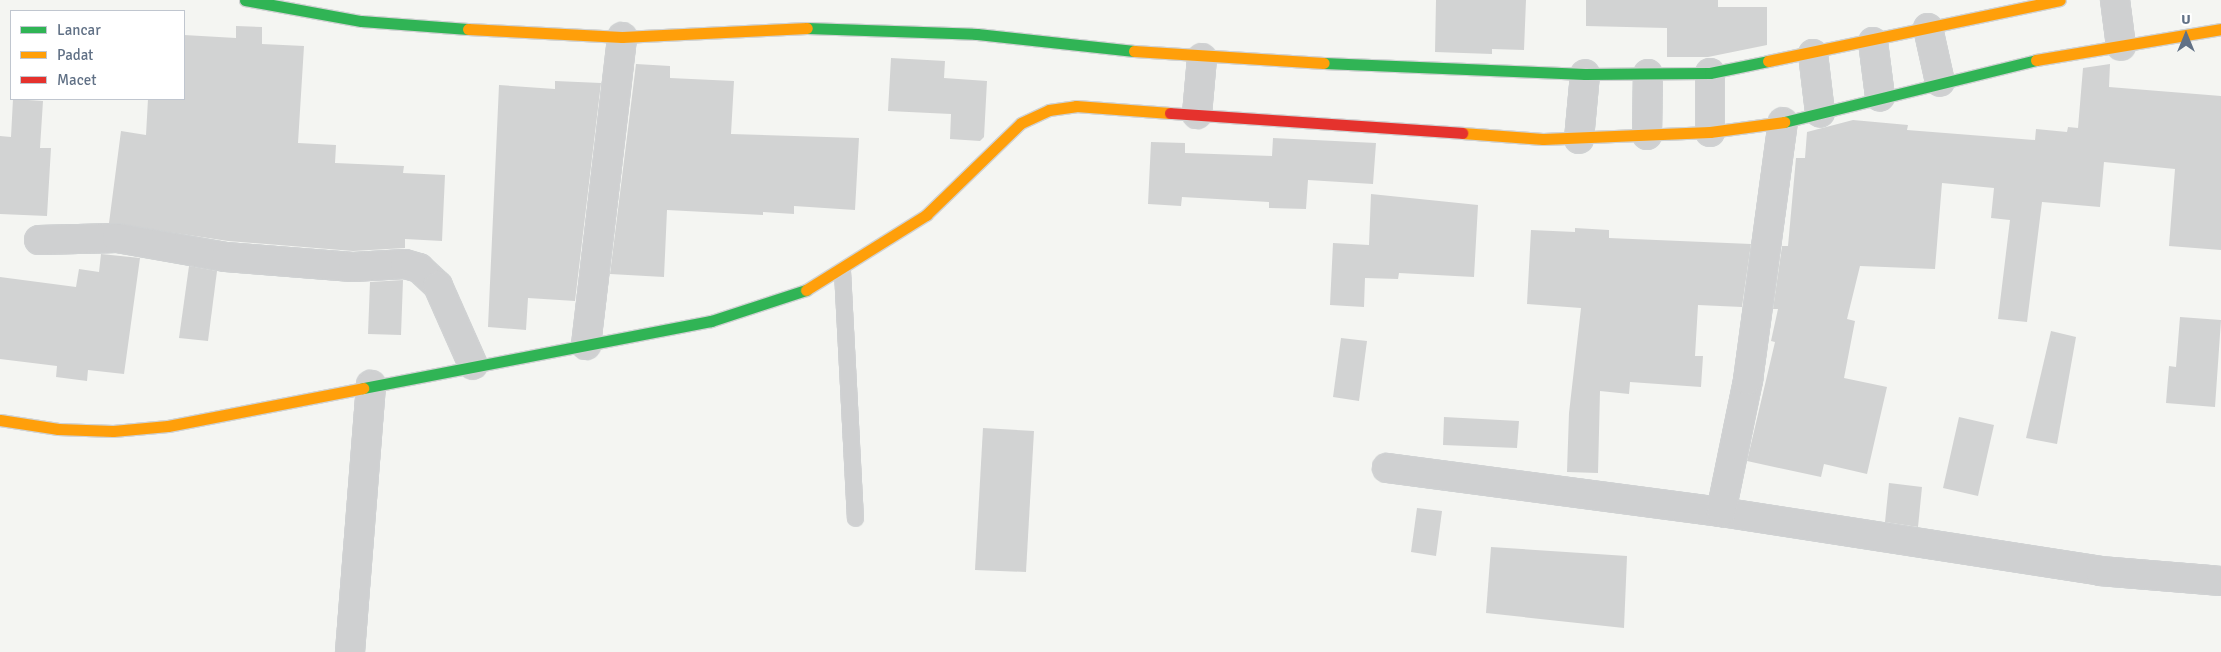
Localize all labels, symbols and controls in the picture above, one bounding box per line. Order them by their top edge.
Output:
legend [10,10,185,100]
north arrow [2161,10,2211,60]
text: U [2181,11,2191,28]
text: Lancar [57,21,101,39]
text: Padat [57,46,93,64]
text: Macet [57,71,96,89]

